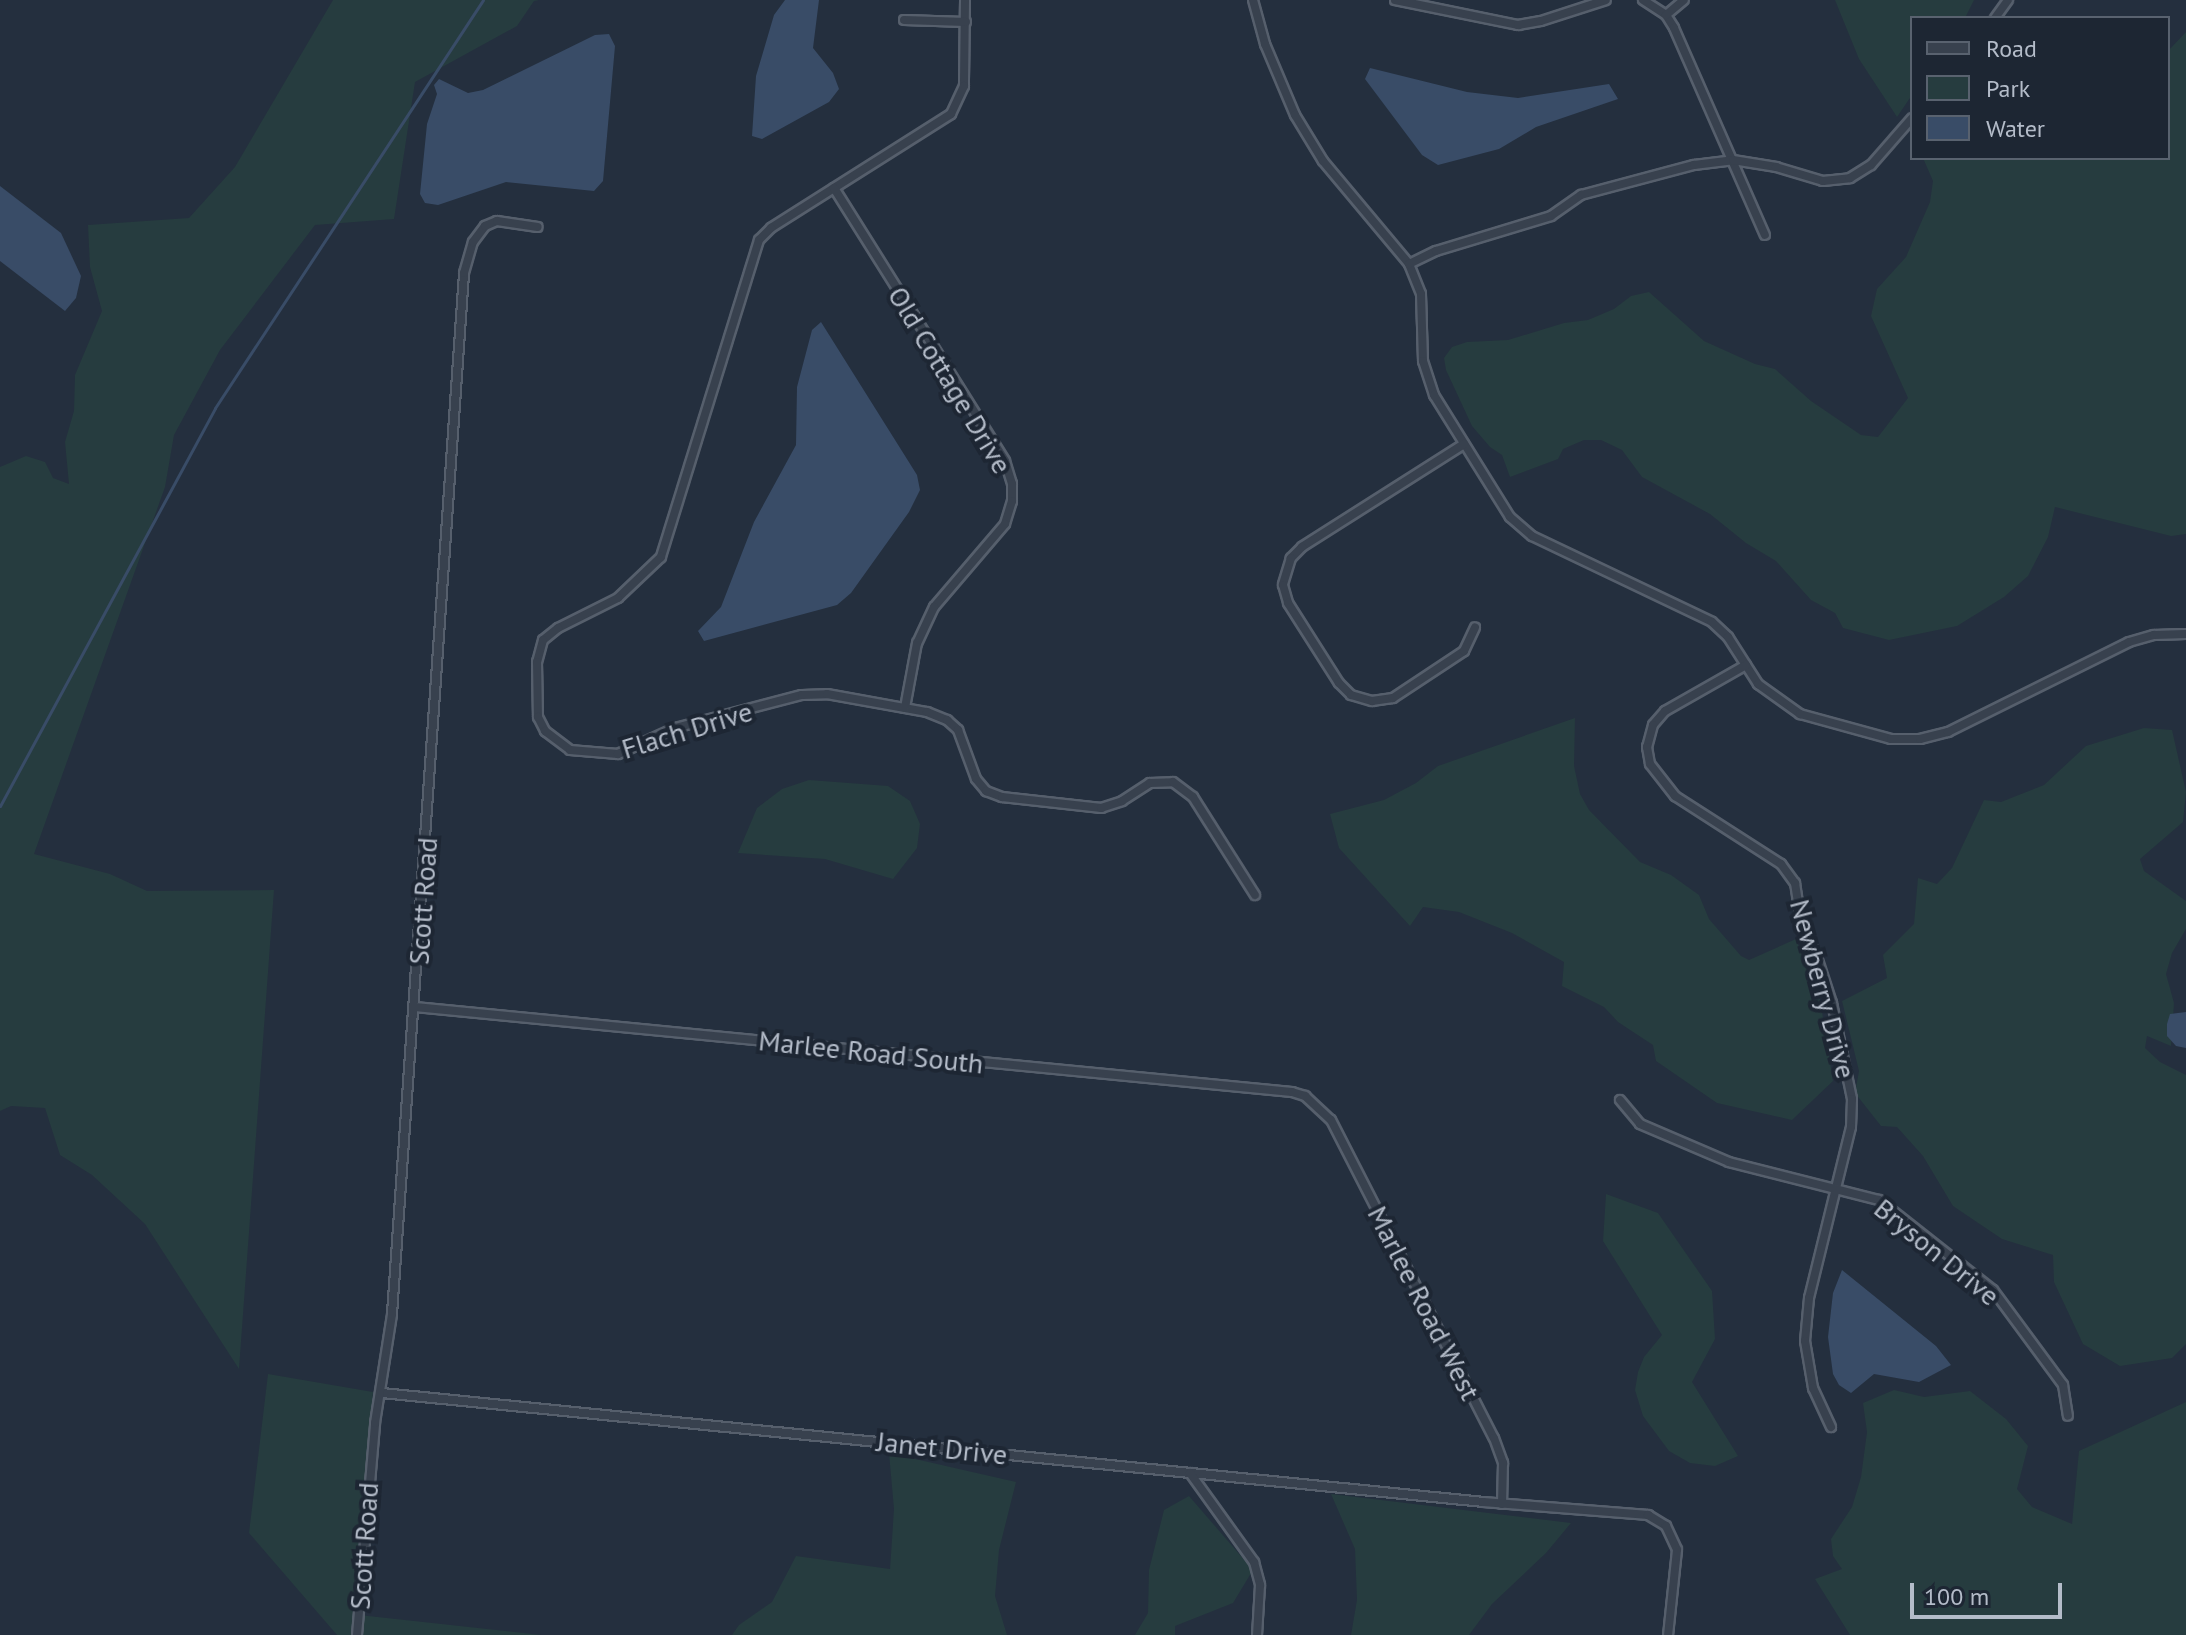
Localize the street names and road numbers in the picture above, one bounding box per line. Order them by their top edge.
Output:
street label: Old Cottage Drive [881,280,1019,480]
street label: Flach Drive [618,694,756,766]
street label: Scott Road [402,836,444,966]
street label: Newberry Drive [1783,895,1863,1083]
street label: Marlee Road South [757,1023,985,1081]
street label: Bryson Drive [1868,1191,2006,1313]
street label: Marlee Road West [1361,1200,1487,1406]
street label: Janet Drive [875,1424,1009,1472]
street label: Scott Road [343,1481,385,1611]

